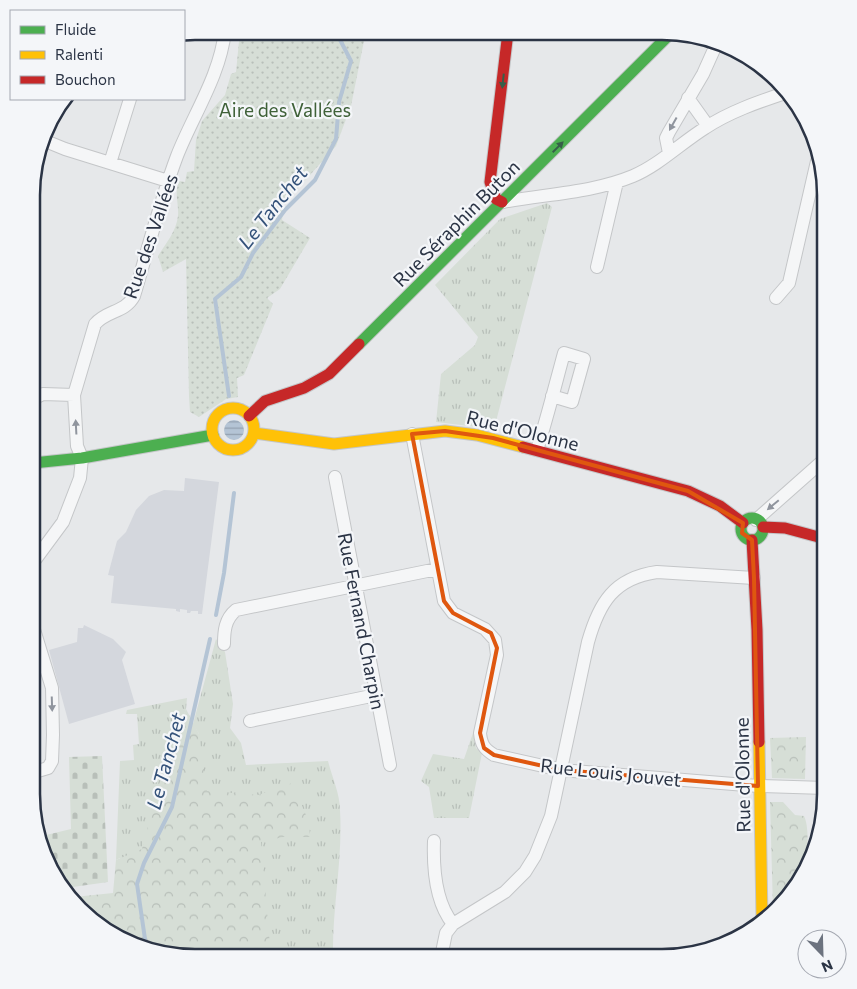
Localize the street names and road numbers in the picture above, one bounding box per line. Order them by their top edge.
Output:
street label: Rue Séraphin Buton [388,155,524,291]
street label: Rue des Vallées [118,171,182,301]
street label: Rue d'Olonne [464,405,582,455]
street label: Rue Fernand Charpin [334,531,390,711]
street label: Rue d'Olonne [729,717,755,833]
street label: Rue Louis Jouvet [539,753,683,791]

